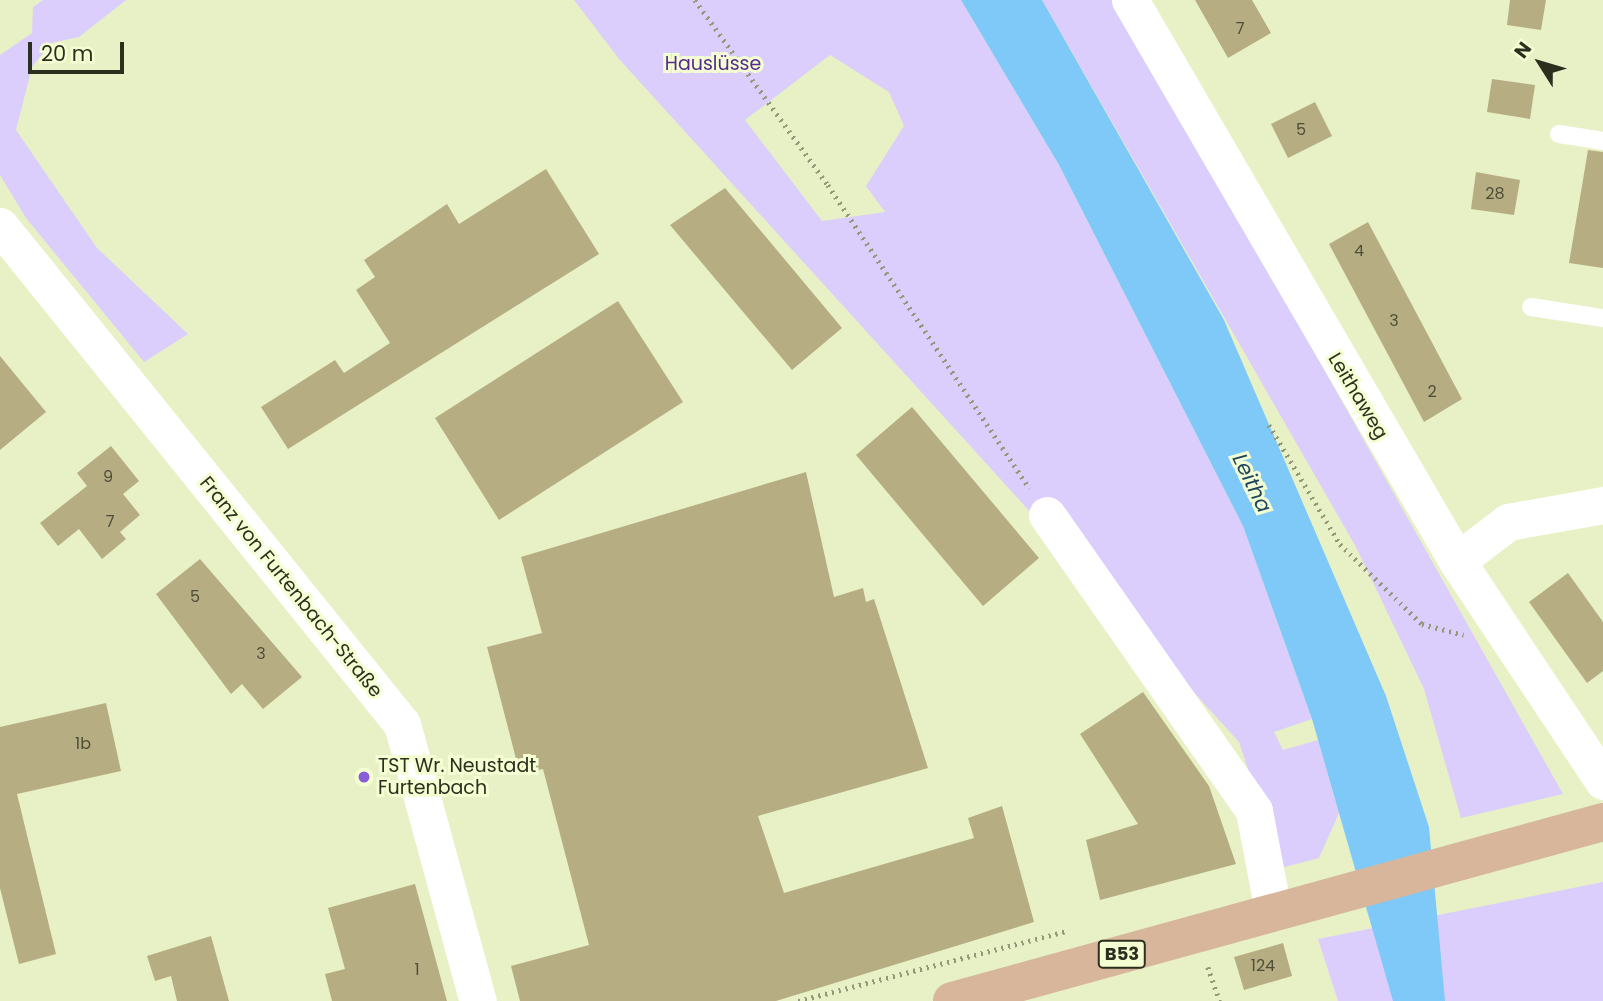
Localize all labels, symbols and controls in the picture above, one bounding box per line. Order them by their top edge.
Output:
house number: 7 [1236,19,1244,39]
scale bar [32,28,128,72]
north arrow [1505,28,1575,98]
text: N [1508,36,1538,64]
text: 20 m [41,39,94,68]
park label: Hauslüsse [665,53,761,75]
house number: 5 [1296,120,1306,140]
house number: 28 [1485,184,1505,204]
house number: 4 [1354,241,1364,261]
house number: 3 [1389,311,1399,331]
street label: Leithaweg [1323,349,1393,443]
house number: 2 [1427,382,1437,402]
water label: Leitha [1227,449,1277,517]
house number: 9 [103,467,113,487]
street label: Franz von Furtenbach-Straße [195,472,387,702]
house number: 7 [106,512,114,532]
house number: 5 [190,587,200,607]
house number: 3 [256,644,266,664]
house number: 1b [75,734,91,754]
place label: TST Wr. Neustadt Furtenbach [378,755,536,799]
marker: TST Wr. Neustadt Furtenbach [356,769,372,785]
road number: B53 [1098,939,1146,968]
house number: 124 [1251,956,1275,976]
house number: 1 [414,960,420,980]

